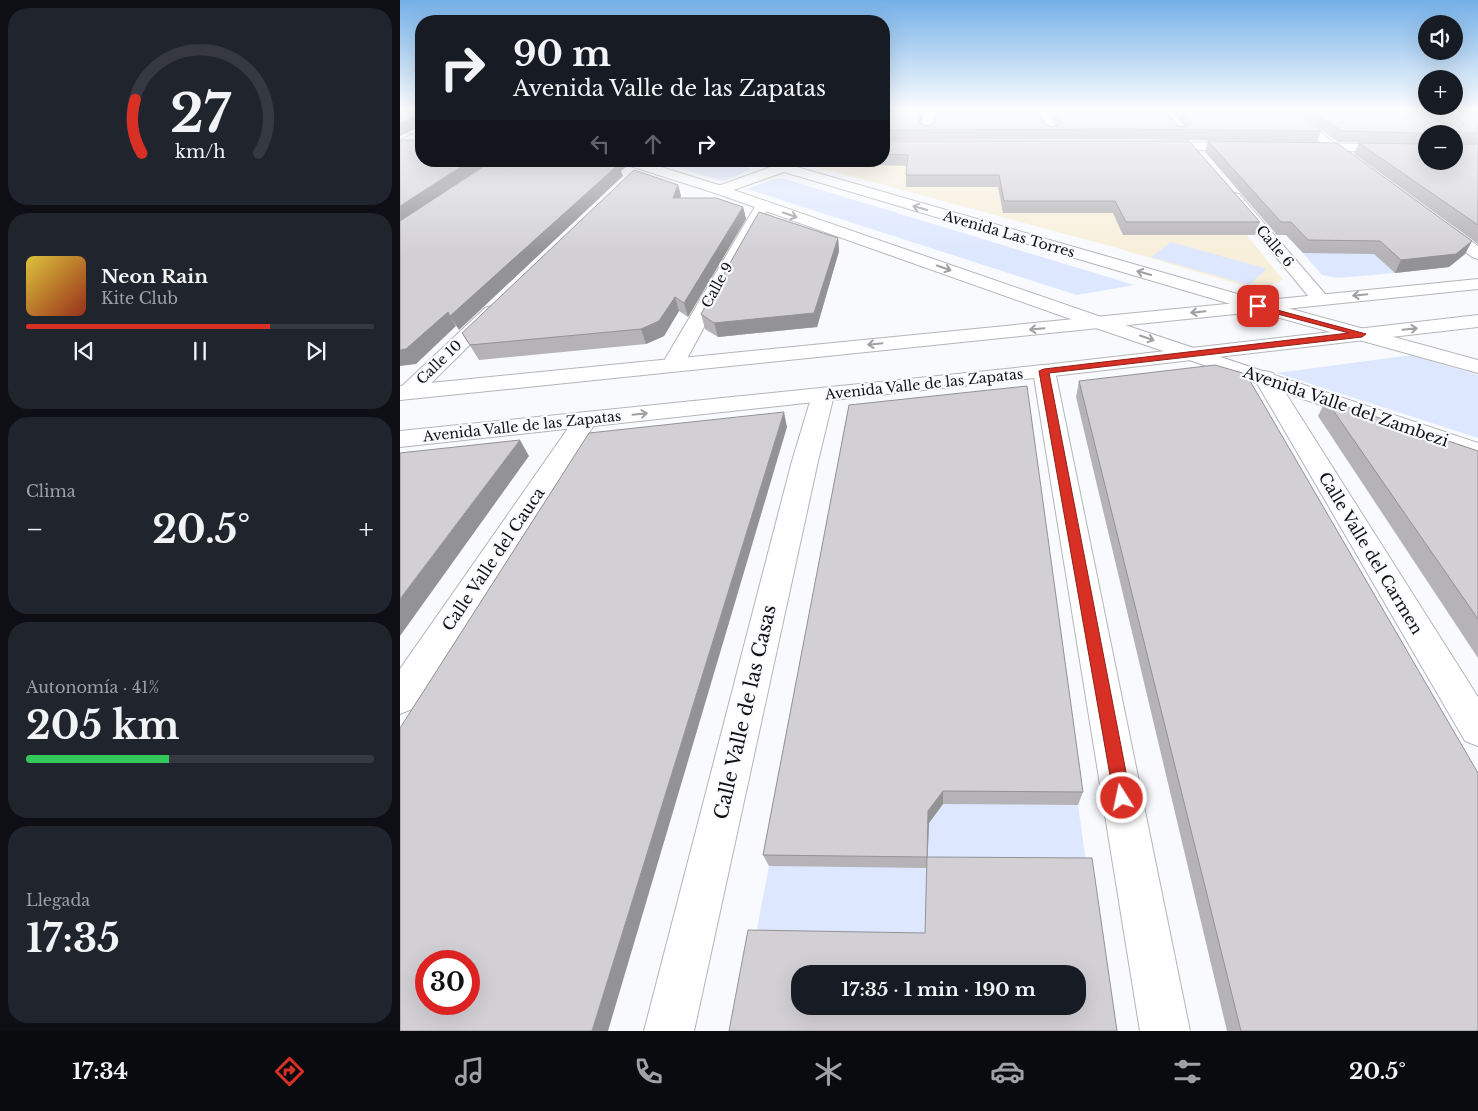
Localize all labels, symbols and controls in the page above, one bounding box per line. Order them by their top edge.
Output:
map controls [1418,15,1463,170]
button: sound [1418,15,1463,60]
text: 90 m [513,32,611,75]
icon: right [430,35,495,100]
button: + [1418,70,1463,115]
text: Avenida Valle de las Zapatas [513,75,826,102]
text: 27 [170,82,232,146]
button: − [1418,125,1463,170]
icon: left [586,130,614,158]
icon: ahead [639,130,667,158]
icon: right [692,130,720,158]
text: km/h [175,141,225,163]
one-way arrow [913,202,929,212]
street label: Avenida Las Torres [940,206,1077,261]
one-way arrow [782,210,798,220]
street label: Calle 6 [1252,221,1298,271]
street label: Calle 9 [697,259,737,311]
one-way arrow [936,264,951,273]
text: Neon Rain [101,265,208,288]
one-way arrow [1136,267,1152,277]
pin [1237,285,1279,327]
text: Kite Club [101,288,178,308]
one-way arrow [1352,291,1368,300]
icon: arrive [1244,292,1272,320]
one-way arrow [1190,307,1206,317]
one-way arrow [1029,324,1045,333]
one-way arrow [1402,324,1418,334]
one-way arrow [1138,334,1154,344]
street label: Calle 10 [412,336,466,388]
icon: previous [70,337,98,365]
icon: pause [186,337,214,365]
icon: next [302,337,330,365]
one-way arrow [867,339,883,349]
street label: Avenida Valle del Zambezi [1240,361,1452,451]
street label: Avenida Valle de las Zapatas [823,365,1024,403]
street label: Avenida Valle de las Zapatas [421,407,622,445]
one-way arrow [632,409,648,419]
street label: Calle Valle del Carmen [1315,468,1427,638]
text: Clima [26,481,76,501]
street label: Calle Valle del Cauca [437,483,549,635]
text: 20.5° [152,506,250,553]
text: − [26,512,44,547]
text: + [359,512,374,547]
street label: Calle Valle de las Casas [709,602,781,822]
text: Autonomía · 41% [26,677,159,697]
text: 205 km [26,702,179,749]
position arrow [1095,771,1147,823]
text: Llegada [26,890,90,910]
text: 17:35 [26,915,120,962]
speed limit sign: 30 [415,950,480,1015]
text: 17:35 · 1 min · 190 m [841,978,1036,1001]
icon: directions [272,1054,307,1089]
icon: music [452,1054,487,1089]
icon: phone [631,1054,666,1089]
icon: climate [811,1054,846,1089]
icon: car [990,1054,1025,1089]
icon: filters [1170,1054,1205,1089]
text: 17:34 [72,1058,128,1085]
text: 20.5° [1349,1058,1406,1085]

